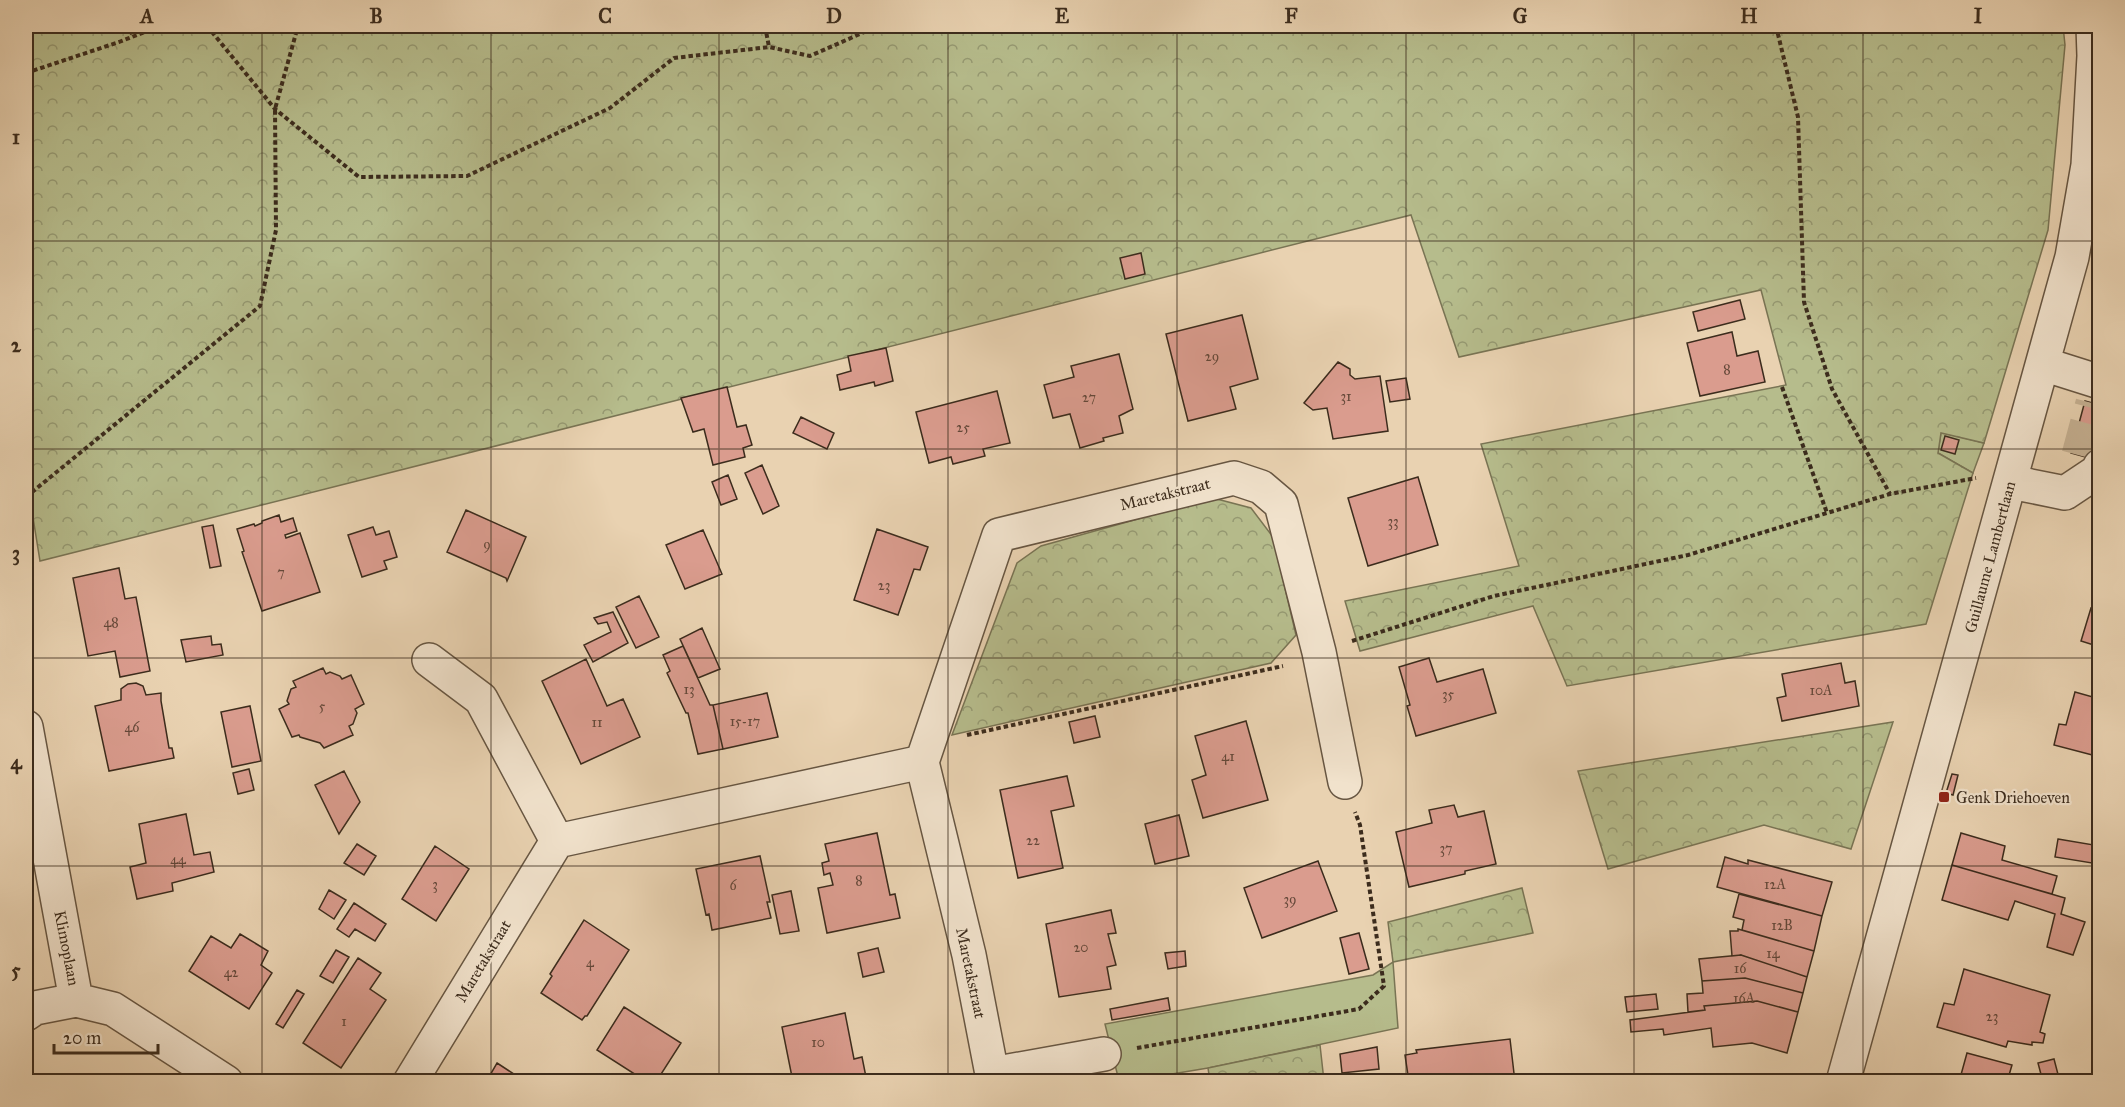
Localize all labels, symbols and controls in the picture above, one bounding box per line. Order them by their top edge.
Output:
text: A [138,4,154,28]
text: B [369,4,383,28]
text: C [598,4,612,28]
text: D [826,4,842,28]
text: E [1055,4,1070,28]
text: F [1284,4,1298,28]
text: G [1513,4,1528,28]
text: H [1740,4,1758,28]
text: I [1974,4,1983,28]
text: 1 [12,125,20,149]
text: 2 [11,333,22,357]
house number: 29 [1205,348,1219,365]
house number: 8 [1723,361,1731,378]
house number: 31 [1340,388,1352,405]
house number: 27 [1082,389,1096,406]
house number: 25 [956,419,970,436]
street label: Maretakstraat [1118,474,1212,514]
street label: Guillaume Lambertlaan [1961,479,2020,635]
house number: 33 [1387,513,1399,530]
house number: 9 [483,536,491,553]
text: 3 [12,541,20,566]
house number: 7 [277,564,285,581]
house number: 23 [878,577,890,594]
house number: 48 [103,614,119,631]
house number: 13 [683,681,695,698]
house number: 10A [1809,682,1833,699]
house number: 35 [1442,686,1455,703]
house number: 5 [319,698,326,715]
house number: 15-17 [730,713,760,730]
house number: 11 [591,714,603,731]
house number: 46 [125,719,140,736]
house number: 41 [1221,748,1235,765]
text: 4 [10,750,22,775]
place label: Genk Driehoeven [1956,788,2070,807]
marker: Genk Driehoeven [1937,790,1951,804]
house number: 22 [1026,832,1040,849]
house number: 37 [1439,840,1453,857]
house number: 44 [170,851,187,868]
house number: 8 [855,872,863,889]
house number: 3 [432,876,438,893]
house number: 12A [1764,876,1786,893]
house number: 6 [729,877,737,894]
house number: 39 [1283,891,1297,908]
street label: Klimoplaan [50,909,84,987]
street label: Maretakstraat [451,916,515,1005]
house number: 12B [1771,917,1793,934]
street label: Maretakstraat [952,926,990,1020]
house number: 20 [1073,939,1089,956]
house number: 14 [1766,945,1781,962]
house number: 4 [586,954,595,971]
text: 5 [11,958,21,982]
house number: 16 [1734,960,1747,977]
house number: 42 [224,964,238,981]
house number: 16A [1733,990,1756,1007]
house number: 23 [1986,1008,1998,1025]
house number: 1 [341,1013,347,1030]
scale bar [54,1017,158,1055]
text: 20 m [63,1027,101,1049]
house number: 10 [811,1034,825,1051]

